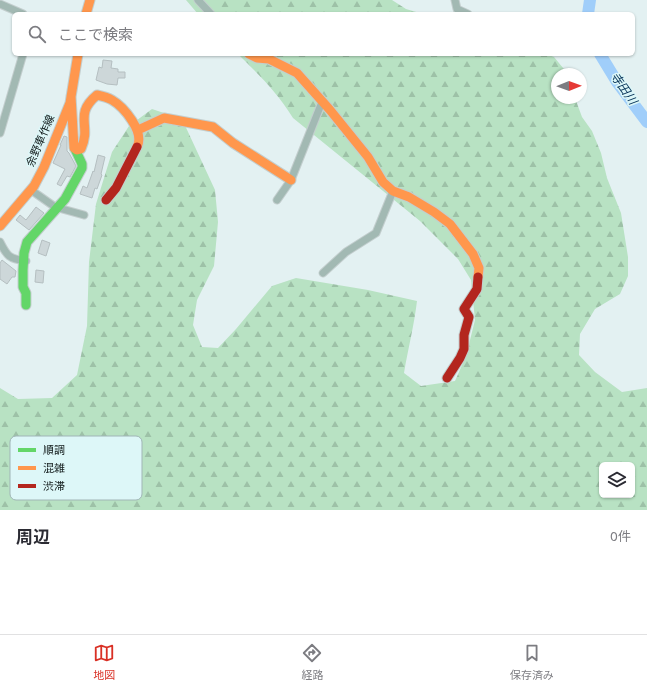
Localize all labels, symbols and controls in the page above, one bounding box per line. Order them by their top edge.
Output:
search box [12,12,635,56]
icon: search [26,23,48,45]
text: ここで検索 [58,27,133,46]
north arrow [551,68,587,104]
water label: 寺田川 [606,70,641,110]
street label: 余野車作線 [24,113,58,169]
legend [10,436,142,500]
text: 順調 [43,444,65,458]
text: 混雑 [43,462,65,476]
map controls [599,462,635,498]
button: layers [599,462,635,498]
text: 渋滞 [43,480,65,494]
text: 周辺 [16,528,50,550]
text: 0件 [610,530,631,546]
tab: 地図 [93,642,115,683]
tab: 経路 [301,642,323,683]
tab: 保存済み [510,642,554,683]

